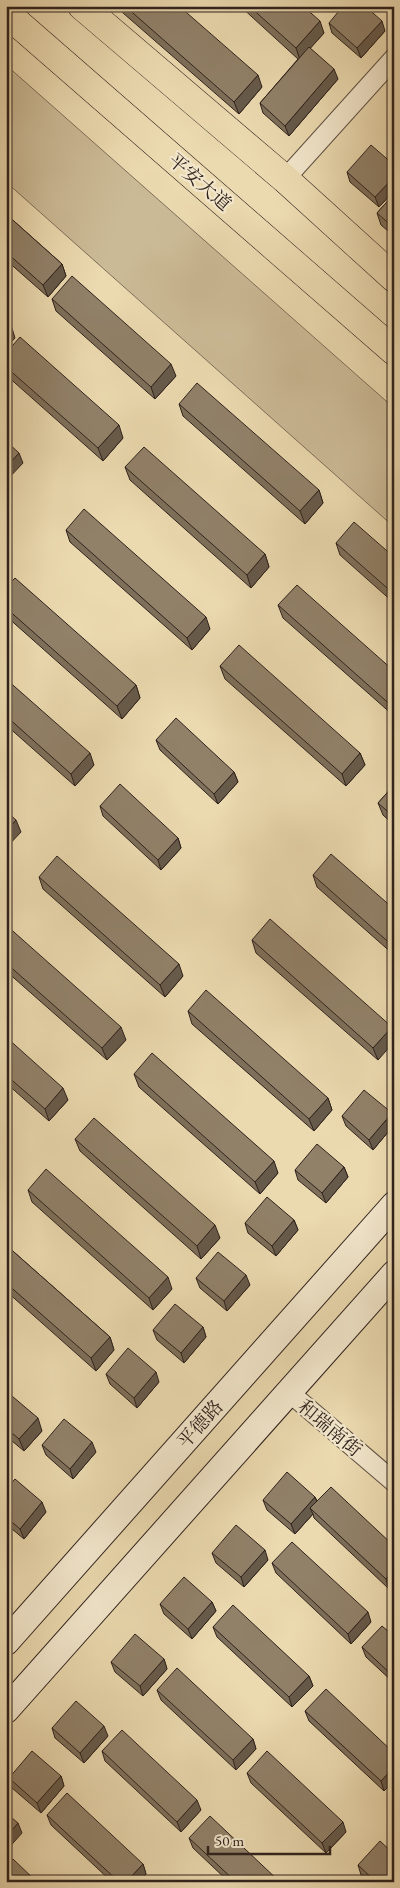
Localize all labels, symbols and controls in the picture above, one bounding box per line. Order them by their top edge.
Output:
street label: 平安大道 [163,148,237,216]
street label: 平德路 [172,1394,228,1454]
street label: 和瑞南街 [293,1394,367,1462]
scale bar [208,1823,330,1855]
text: 50 m [215,1831,244,1850]

